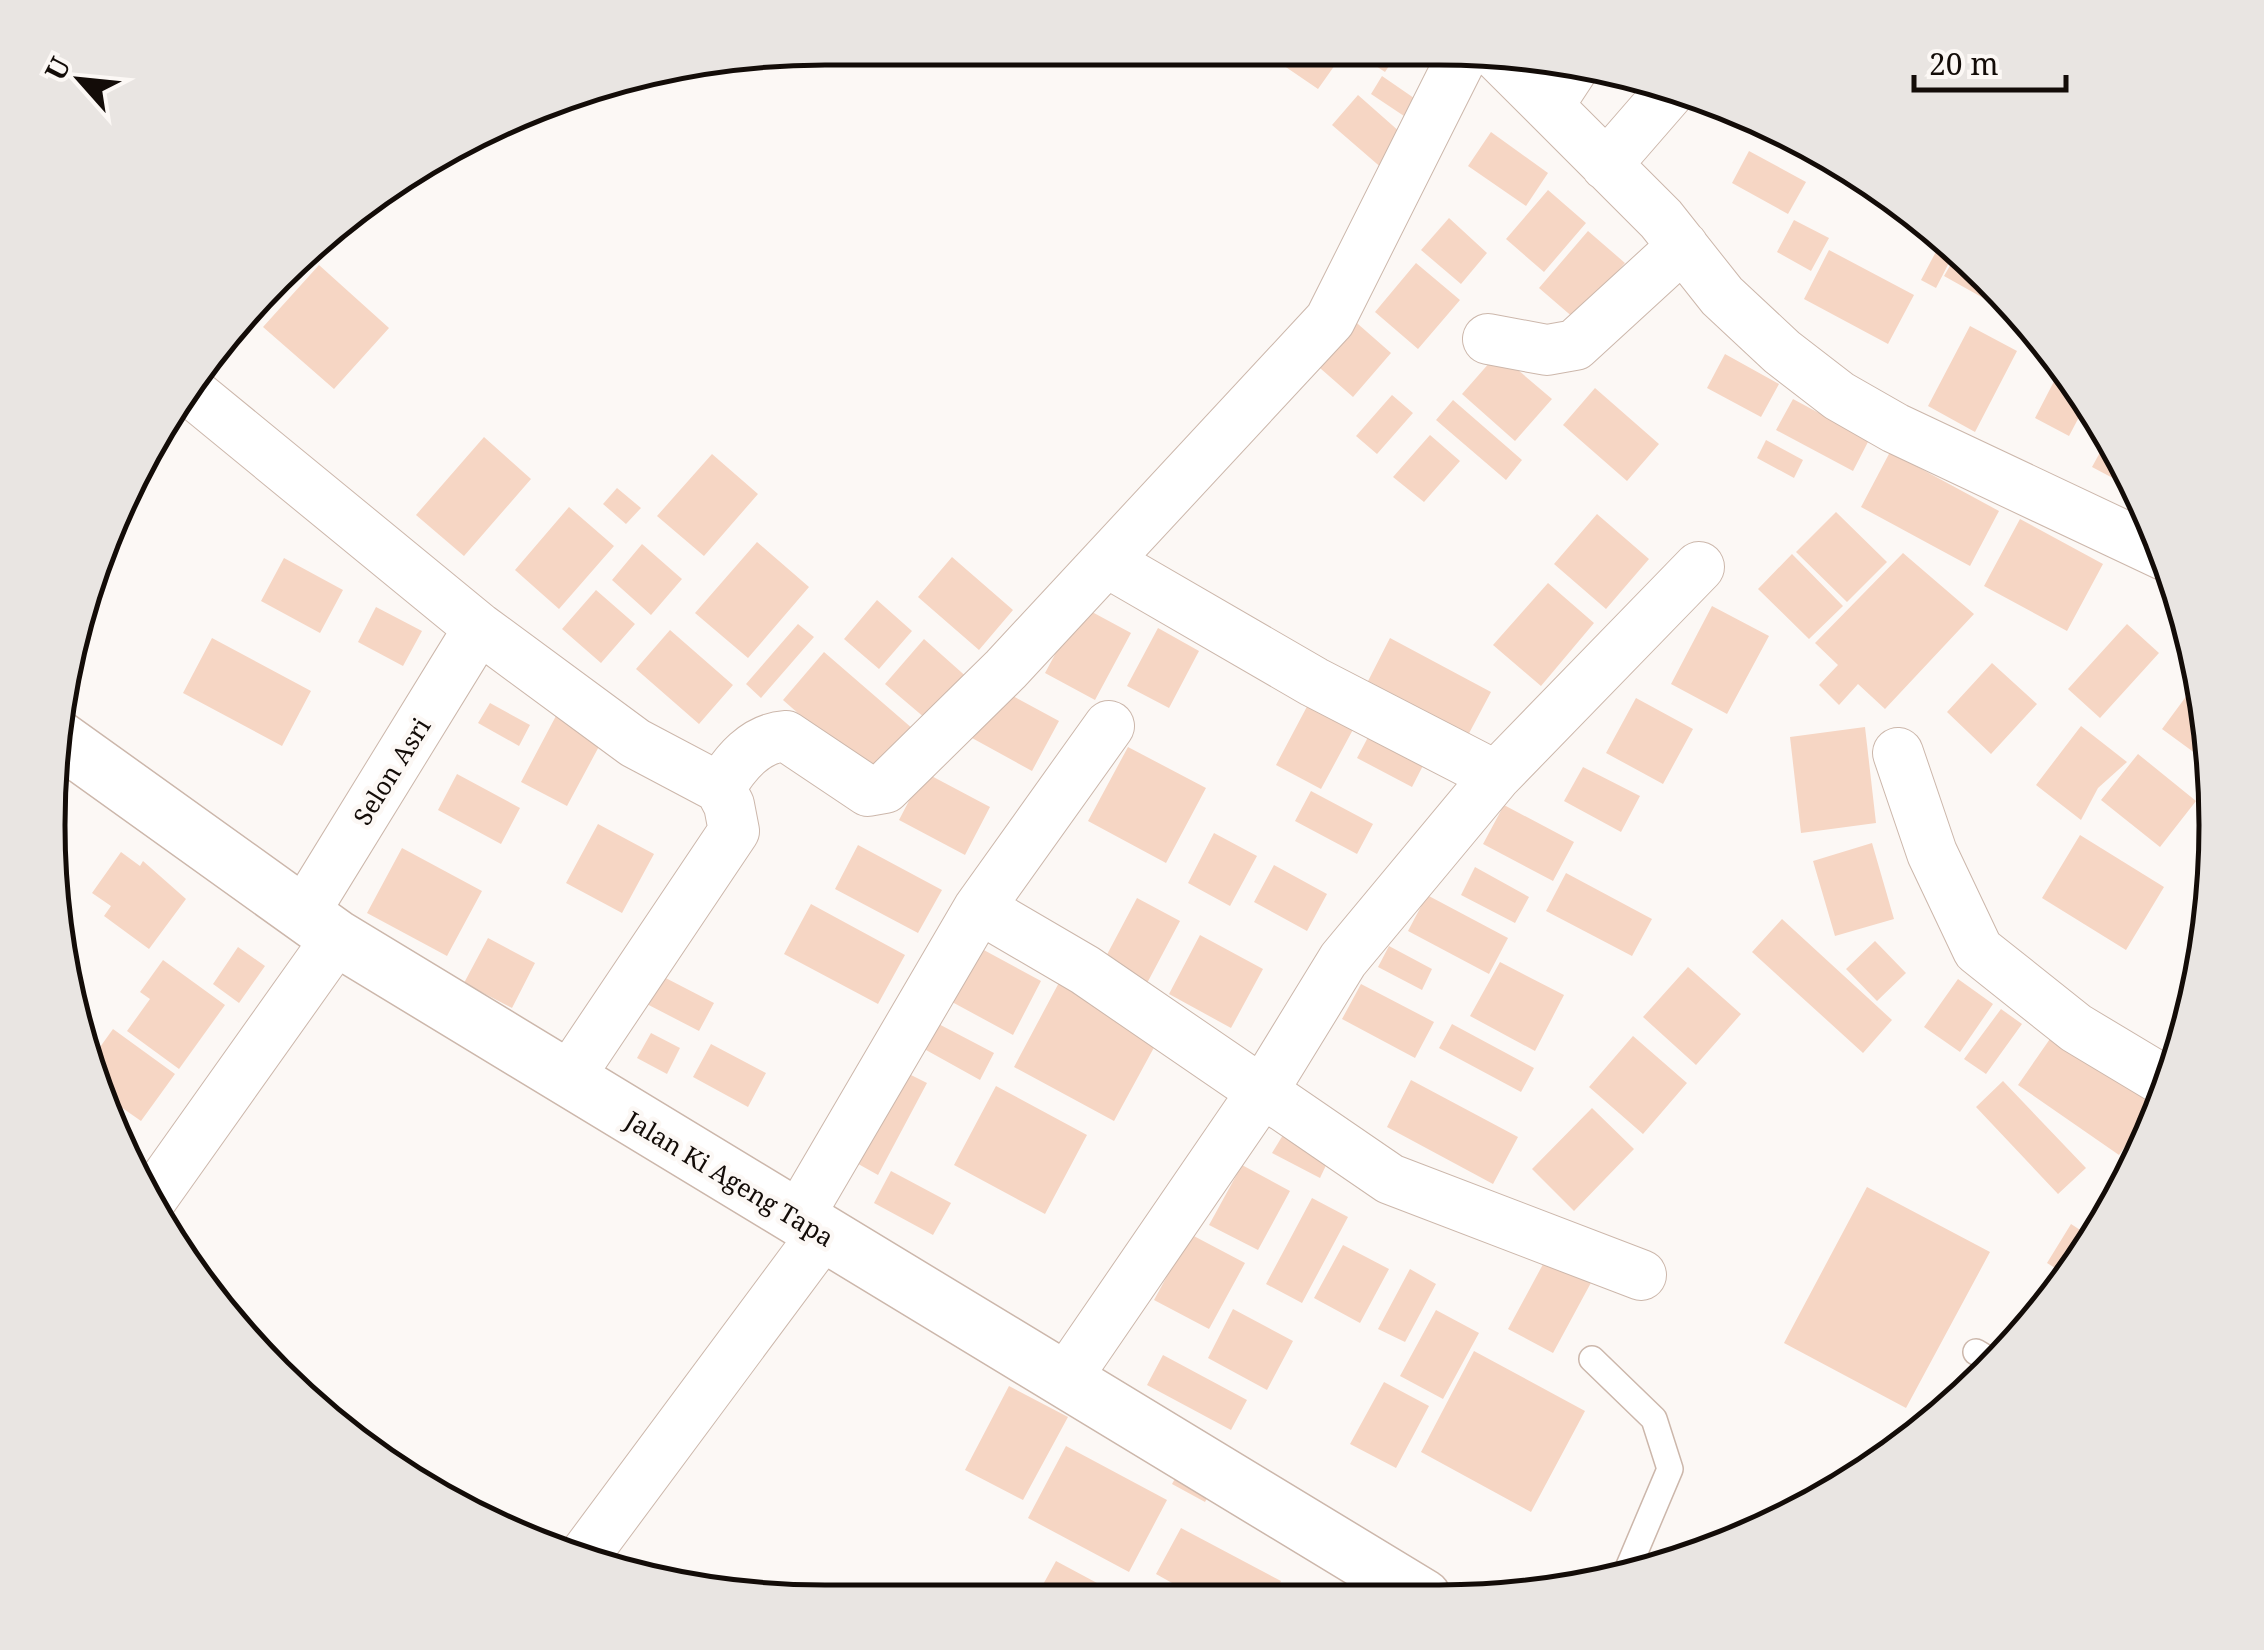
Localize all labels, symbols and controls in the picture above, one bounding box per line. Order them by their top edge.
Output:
north arrow [30,30,130,130]
scale bar [1914,30,2066,92]
text: 20 m [1929,43,1999,84]
text: U [35,50,79,86]
street label: Selon Asri [345,711,437,831]
street label: Jalan Ki Ageng Tapa [619,1102,841,1254]

